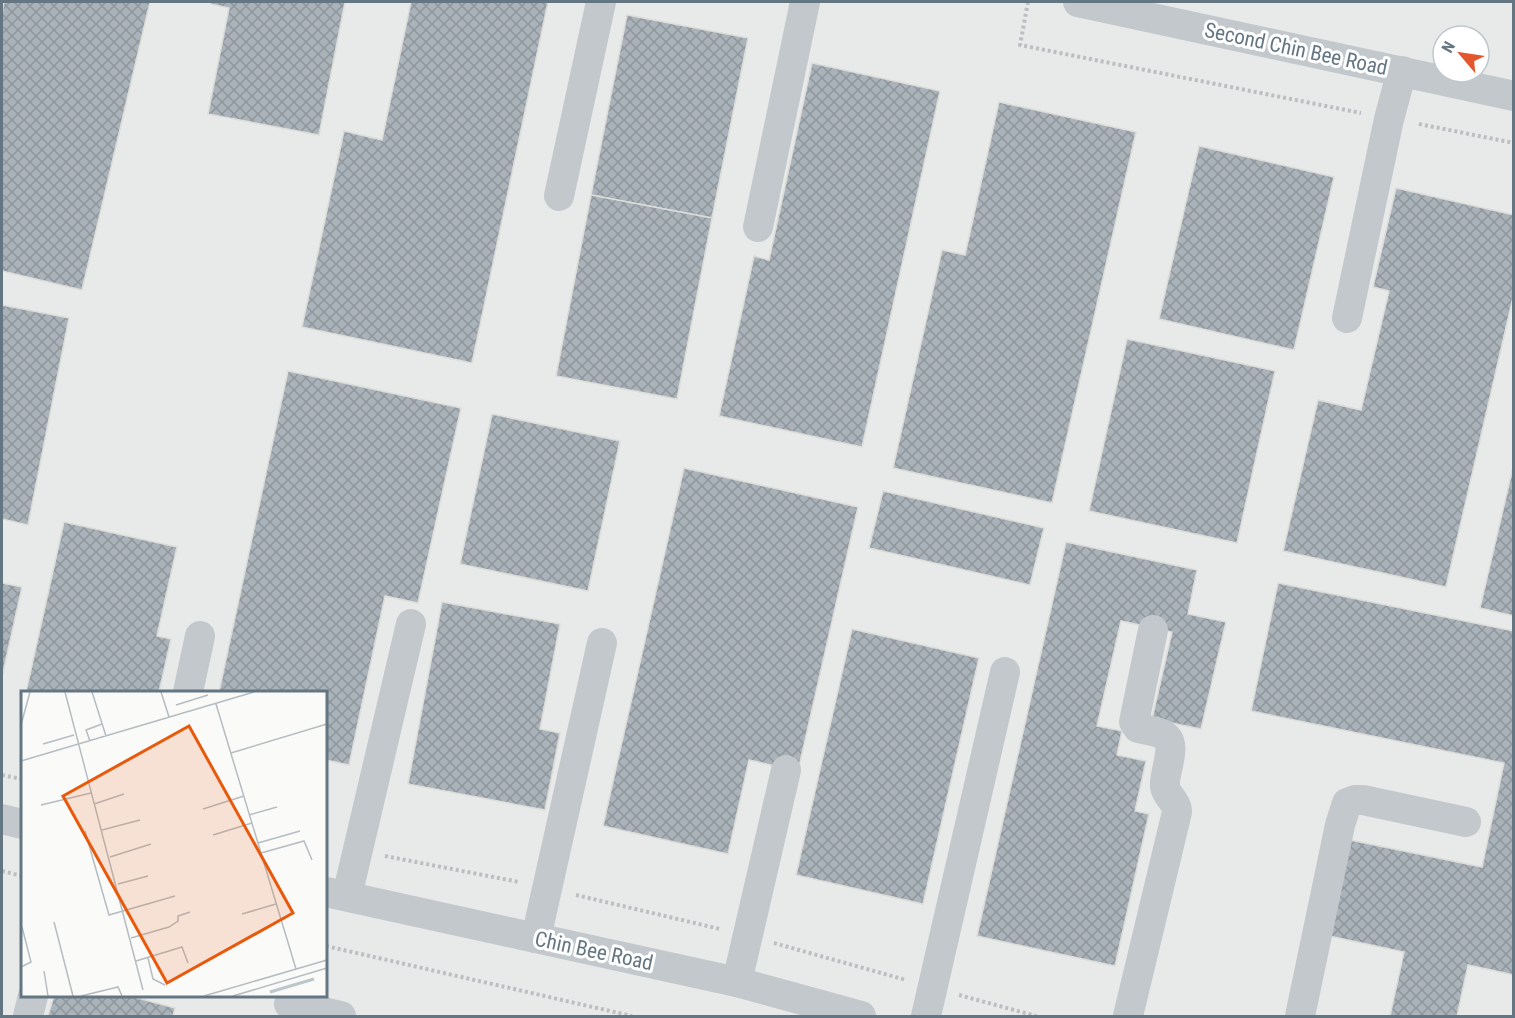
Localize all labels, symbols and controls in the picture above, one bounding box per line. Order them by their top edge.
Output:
street label: Second Chin Bee Road [1202,18,1390,80]
north arrow [1431,24,1491,84]
text: N [1438,38,1459,56]
inset map [21,691,327,997]
street label: Chin Bee Road [533,927,655,975]

